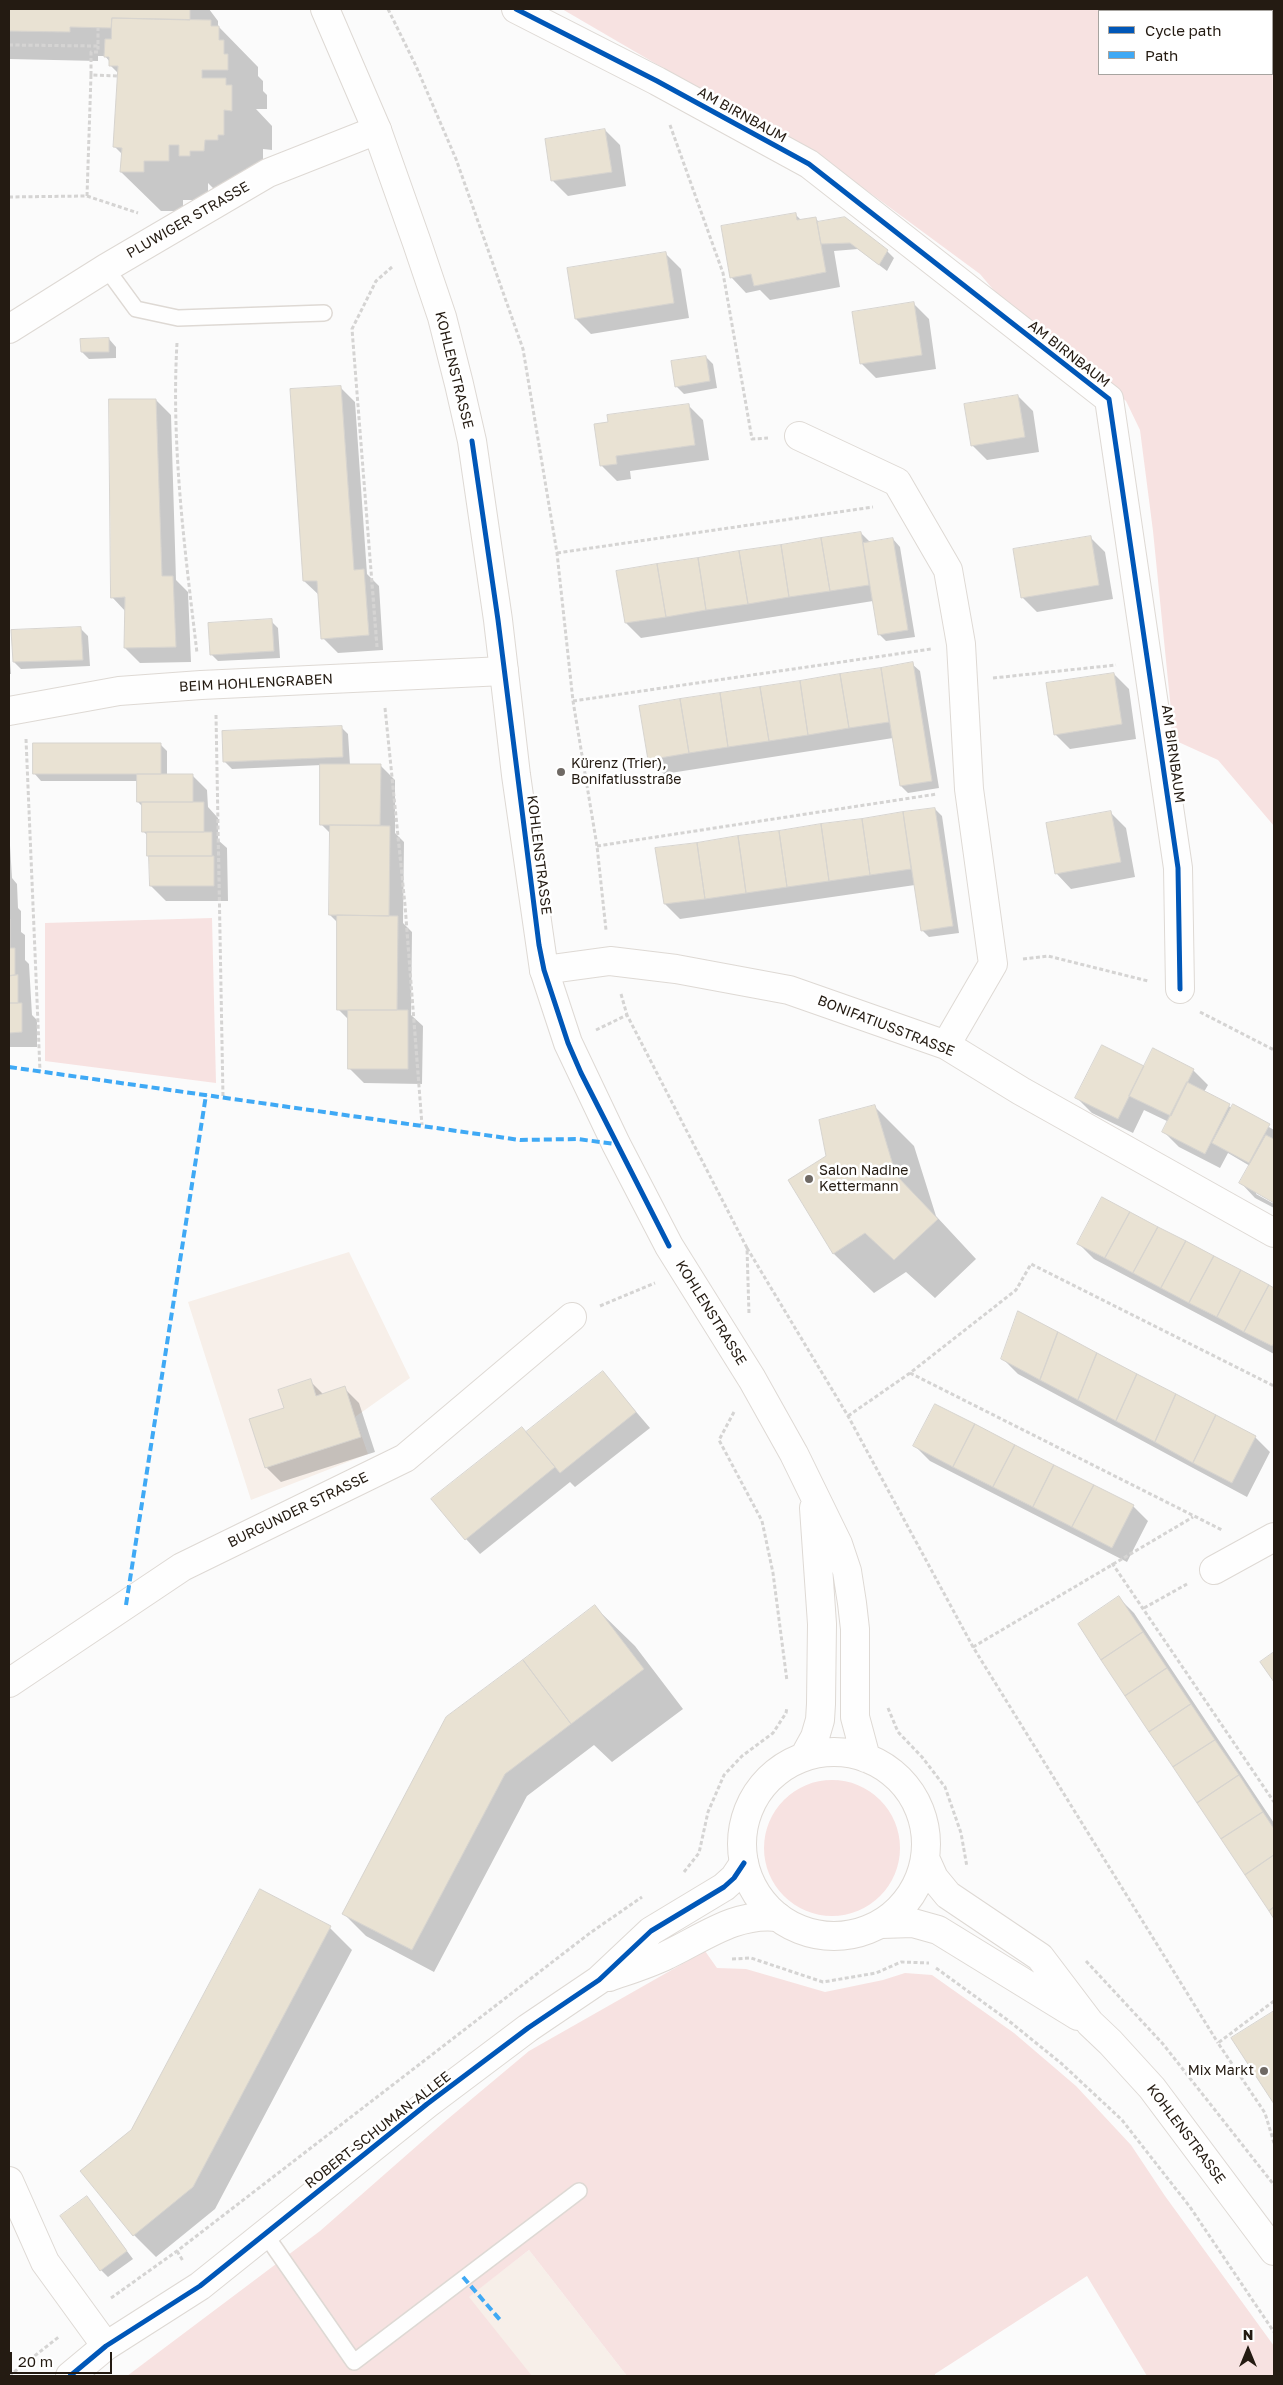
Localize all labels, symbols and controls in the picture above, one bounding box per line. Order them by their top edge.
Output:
legend [1098,10,1273,75]
text: Cycle path [1145,21,1221,39]
text: Path [1145,46,1178,64]
street label: AM BIRNBAUM [695,84,789,146]
street label: PLUWIGER STRASSE [124,178,252,262]
street label: KOHLENSTRASSE [431,310,477,430]
street label: AM BIRNBAUM [1025,317,1113,391]
street label: BEIM HOHLENGRABEN [179,671,333,695]
street label: AM BIRNBAUM [1158,704,1188,804]
place label: Kürenz (Trier), Bonifatiusstraße [571,756,681,789]
marker: Kürenz (Trier), Bonifatiusstraße [555,766,567,778]
street label: KOHLENSTRASSE [523,794,555,916]
street label: BONIFATIUSSTRASSE [815,992,957,1060]
place label: Salon Nadine Kettermann [819,1163,908,1196]
marker: Salon Nadine Kettermann [803,1173,815,1185]
street label: KOHLENSTRASSE [672,1258,750,1368]
street label: BURGUNDER STRASSE [225,1469,371,1551]
place label: Mix Markt [1188,2063,1254,2079]
marker: Mix Markt [1258,2065,1270,2077]
street label: ROBERT-SCHUMAN-ALLEE [302,2068,454,2192]
street label: KOHLENSTRASSE [1143,2081,1229,2187]
north arrow [1223,2325,1273,2375]
text: N [1243,2326,1253,2343]
scale bar [12,2342,115,2374]
text: 20 m [18,2352,53,2370]

